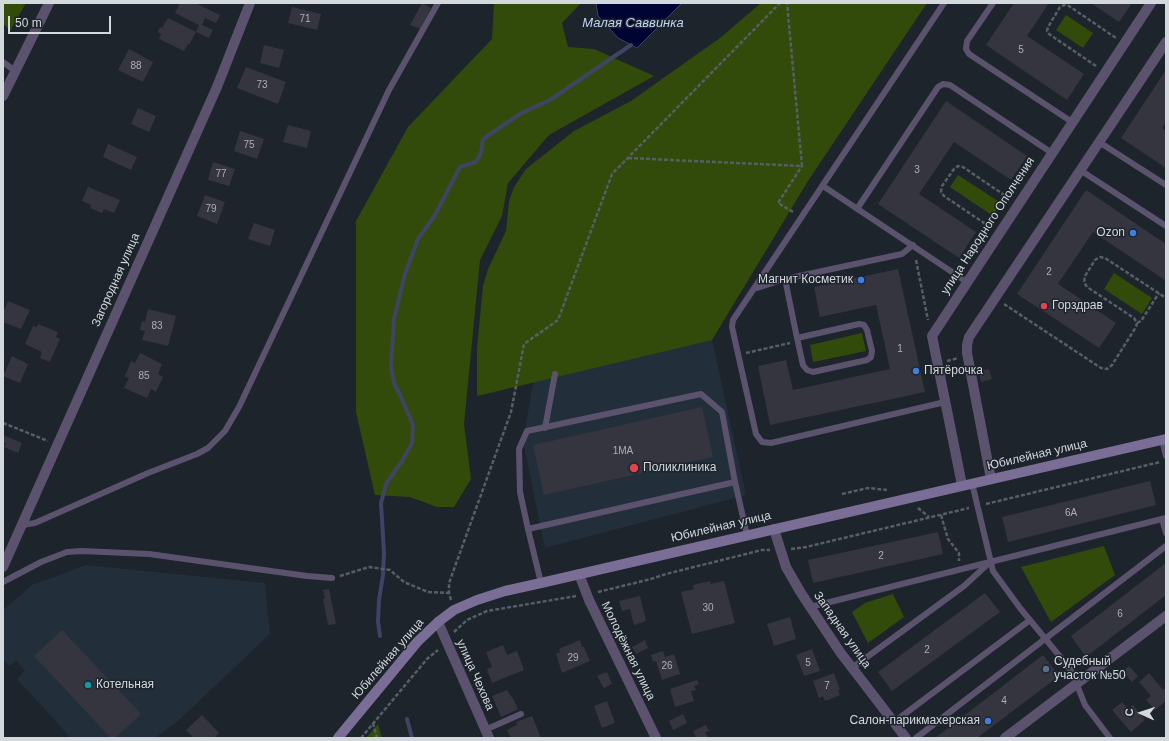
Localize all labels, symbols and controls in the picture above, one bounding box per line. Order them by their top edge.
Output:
scale bar [10,8,113,34]
house number: 71 [299,13,311,25]
water label: Малая Саввинка [582,15,684,31]
text: 50 m [15,16,42,30]
house number: 5 [1018,44,1024,56]
house number: 88 [130,60,142,72]
house number: 73 [256,79,268,91]
house number: 75 [243,139,255,151]
street label: улица Народного Ополчения [938,155,1038,297]
house number: 3 [914,164,920,176]
house number: 77 [215,168,227,180]
house number: 79 [205,203,217,215]
place label: Ozon [1096,226,1125,240]
marker: Ozon [1128,228,1138,238]
street label: Загородная улица [89,231,143,329]
house number: 2 [1046,266,1052,278]
place label: Магнит Косметик [758,273,853,287]
marker: Магнит Косметик [856,275,866,285]
place label: Горздрав [1052,299,1103,313]
marker: Горздрав [1039,301,1049,311]
house number: 83 [151,320,163,332]
house number: 1 [897,343,903,355]
place label: Пятёрочка [924,364,983,378]
marker: Пятёрочка [911,366,921,376]
house number: 85 [138,370,150,382]
street label: Юбилейная улица [986,436,1088,474]
house number: 1МА [613,445,633,457]
place label: Поликлиника [643,461,716,475]
marker: Поликлиника [628,462,640,474]
house number: 6А [1065,507,1077,519]
street label: Юбилейная улица [670,508,772,546]
house number: 2 [878,550,884,562]
street label: Западная улица [810,589,874,671]
street label: Молодёжная улица [598,599,658,703]
house number: 30 [702,602,714,614]
house number: 6 [1117,608,1123,620]
street label: Юбилейная улица [349,616,427,702]
street label: улица Чехова [453,637,497,713]
house number: 2 [924,644,930,656]
house number: 29 [567,652,579,664]
place label: Судебный участок №50 [1054,655,1126,683]
house number: 5 [805,657,811,669]
house number: 26 [661,660,673,672]
marker: Судебный участок №50 [1041,664,1051,674]
place label: Котельная [96,678,154,692]
marker: Котельная [83,680,93,690]
house number: 7 [824,680,830,692]
north arrow [1121,693,1161,733]
house number: 4 [1001,695,1007,707]
text: С [1123,708,1135,717]
place label: Салон-парикмахерская [849,714,980,728]
marker: Салон-парикмахерская [983,716,993,726]

